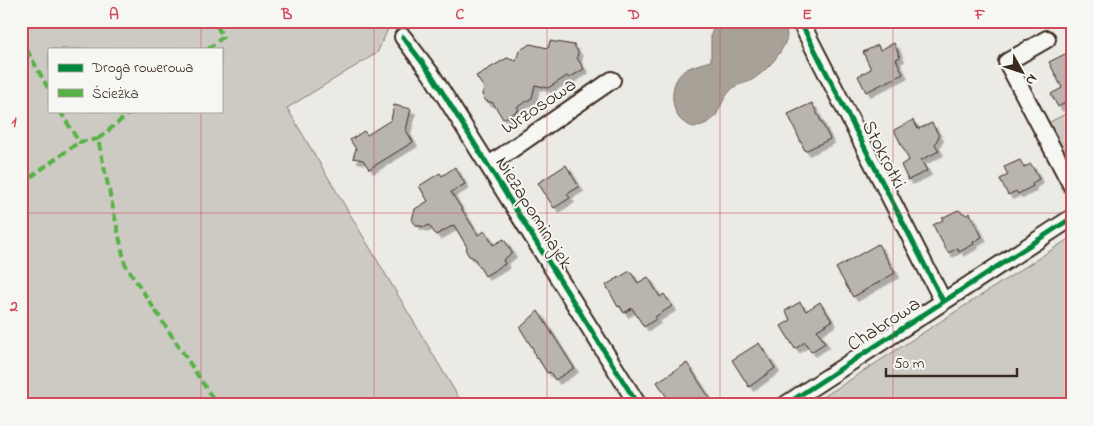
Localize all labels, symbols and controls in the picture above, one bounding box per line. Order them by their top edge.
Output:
text: A [109,3,119,27]
text: B [281,3,293,27]
text: C [456,3,465,27]
text: D [627,3,640,27]
text: E [802,3,812,27]
text: F [974,3,986,27]
legend [48,48,222,112]
north arrow [996,48,1046,98]
text: Droga rowerowa [91,57,193,80]
text: N [1020,69,1042,90]
street label: Wrzosowa [496,71,583,143]
text: Ścieżka [92,83,139,105]
text: 1 [11,110,17,134]
street label: Stokrotki [853,116,912,195]
street label: Niezapominajek [487,151,579,275]
street label: Chabrowa [842,291,927,360]
text: 2 [9,295,18,319]
scale bar [886,346,1018,378]
text: 50 m [894,353,925,375]

